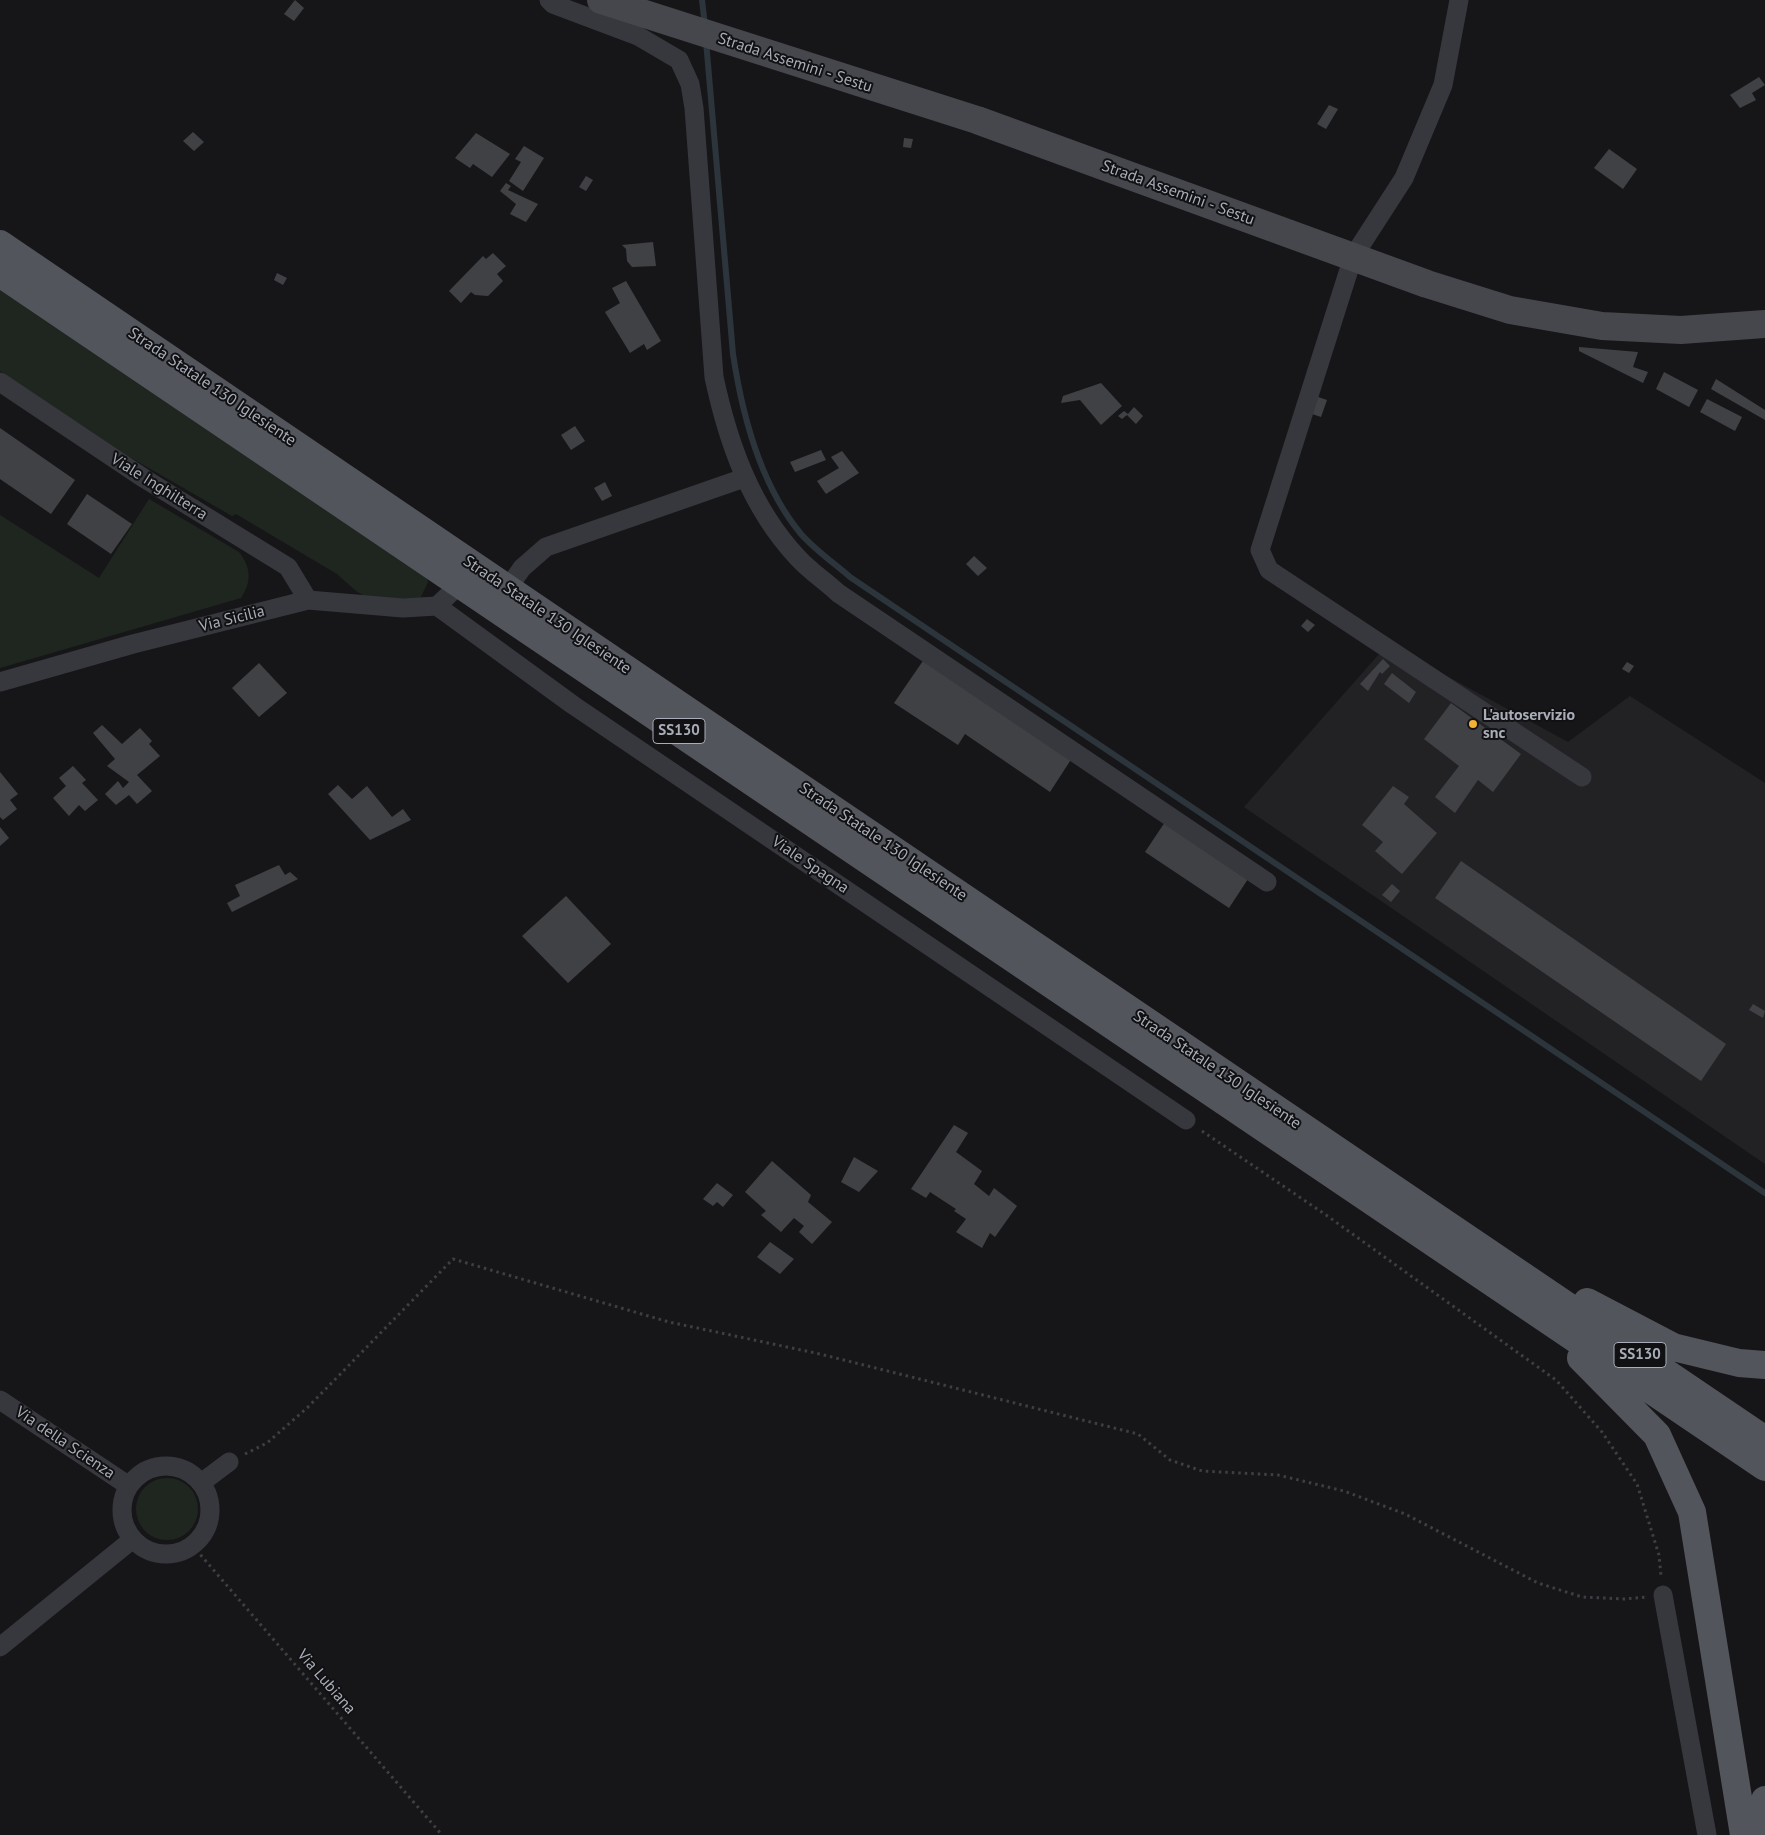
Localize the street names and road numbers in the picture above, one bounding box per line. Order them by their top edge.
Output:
street label: Strada Assemini - Sestu [715,29,875,97]
street label: Strada Assemini - Sestu [1099,156,1257,230]
street label: Strada Statale 130 Iglesiente [124,324,300,450]
street label: Viale Inghilterra [107,450,211,524]
street label: Strada Statale 130 Iglesiente [459,552,635,678]
street label: Via Sicilia [197,602,267,636]
road number: SS130 [653,718,705,744]
street label: Strada Statale 130 Iglesiente [795,779,971,905]
street label: Viale Spagna [768,832,852,898]
street label: Strada Statale 130 Iglesiente [1129,1007,1305,1133]
road number: SS130 [1614,1342,1666,1368]
street label: Via della Scienza [12,1403,118,1483]
street label: Via Lubiana [293,1646,359,1718]

